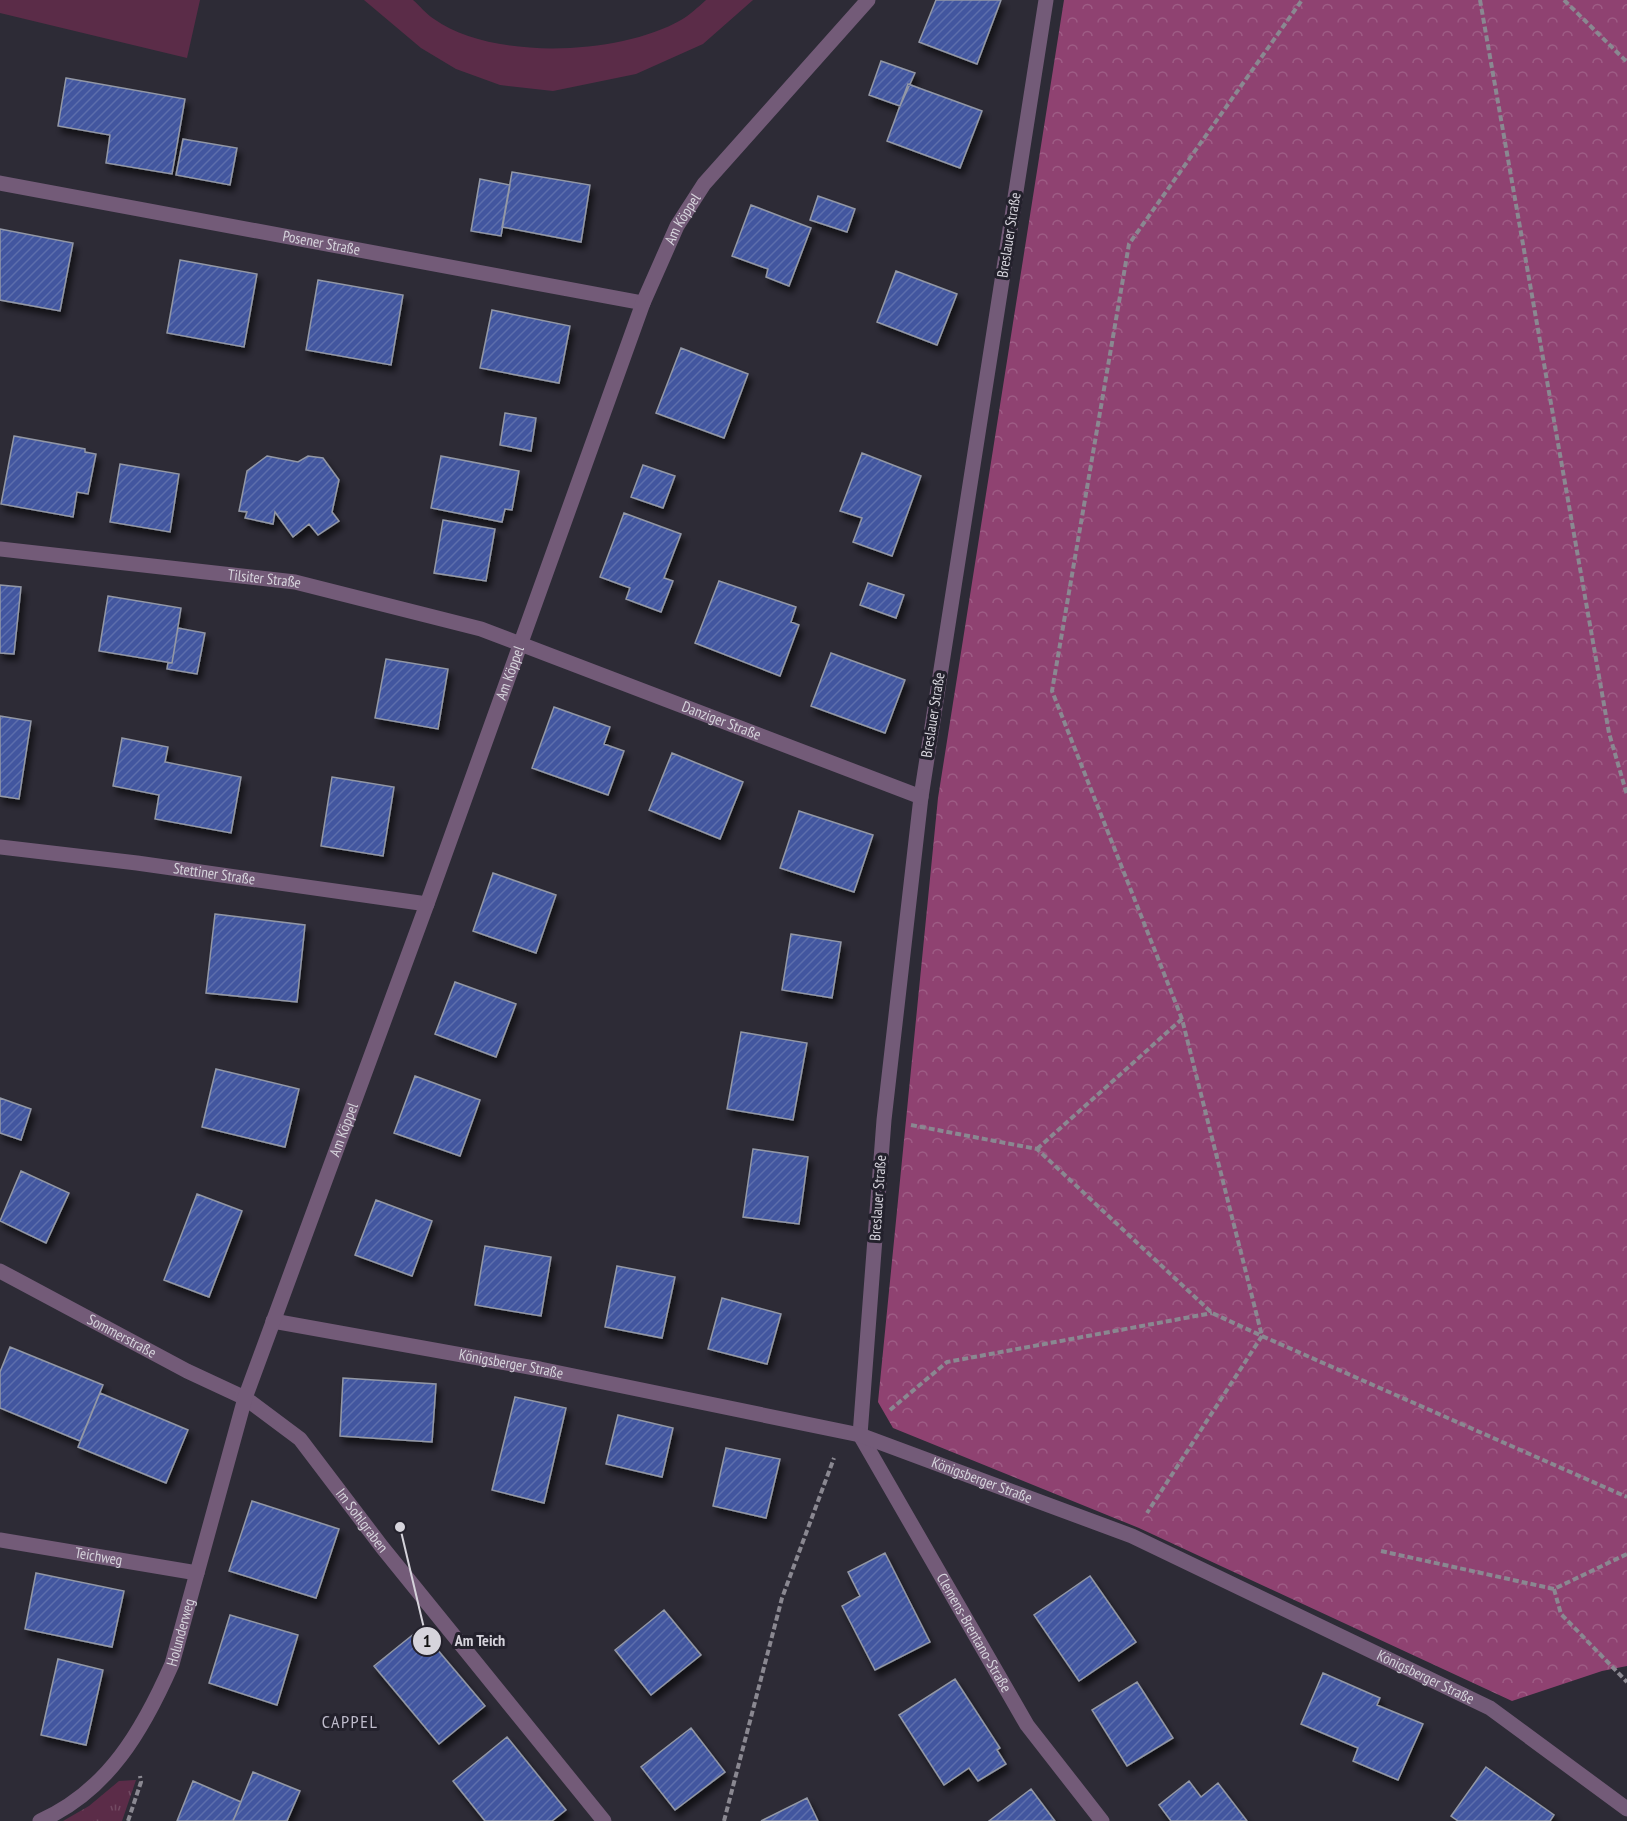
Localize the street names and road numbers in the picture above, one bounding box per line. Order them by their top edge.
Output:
street label: Am Köppel [660,189,705,247]
street label: Breslauer Straße [992,191,1025,279]
street label: Posener Straße [281,226,362,259]
street label: Tilsiter Straße [227,565,303,592]
street label: Am Köppel [491,643,528,702]
street label: Breslauer Straße [916,671,949,759]
street label: Danziger Straße [679,697,764,744]
street label: Stettiner Straße [172,858,257,889]
street label: Am Köppel [325,1099,362,1159]
street label: Breslauer Straße [865,1154,890,1242]
street label: Sommerstraße [84,1309,160,1362]
street label: Königsberger Straße [458,1345,565,1383]
street label: Königsberger Straße [929,1452,1035,1507]
street label: Im Sohlgraben [332,1484,393,1556]
street label: Teichweg [74,1543,124,1569]
street label: Clemens-Brentano-Straße [933,1570,1016,1696]
street label: Holunderweg [162,1596,199,1668]
street label: Königsberger Straße [1374,1645,1478,1708]

